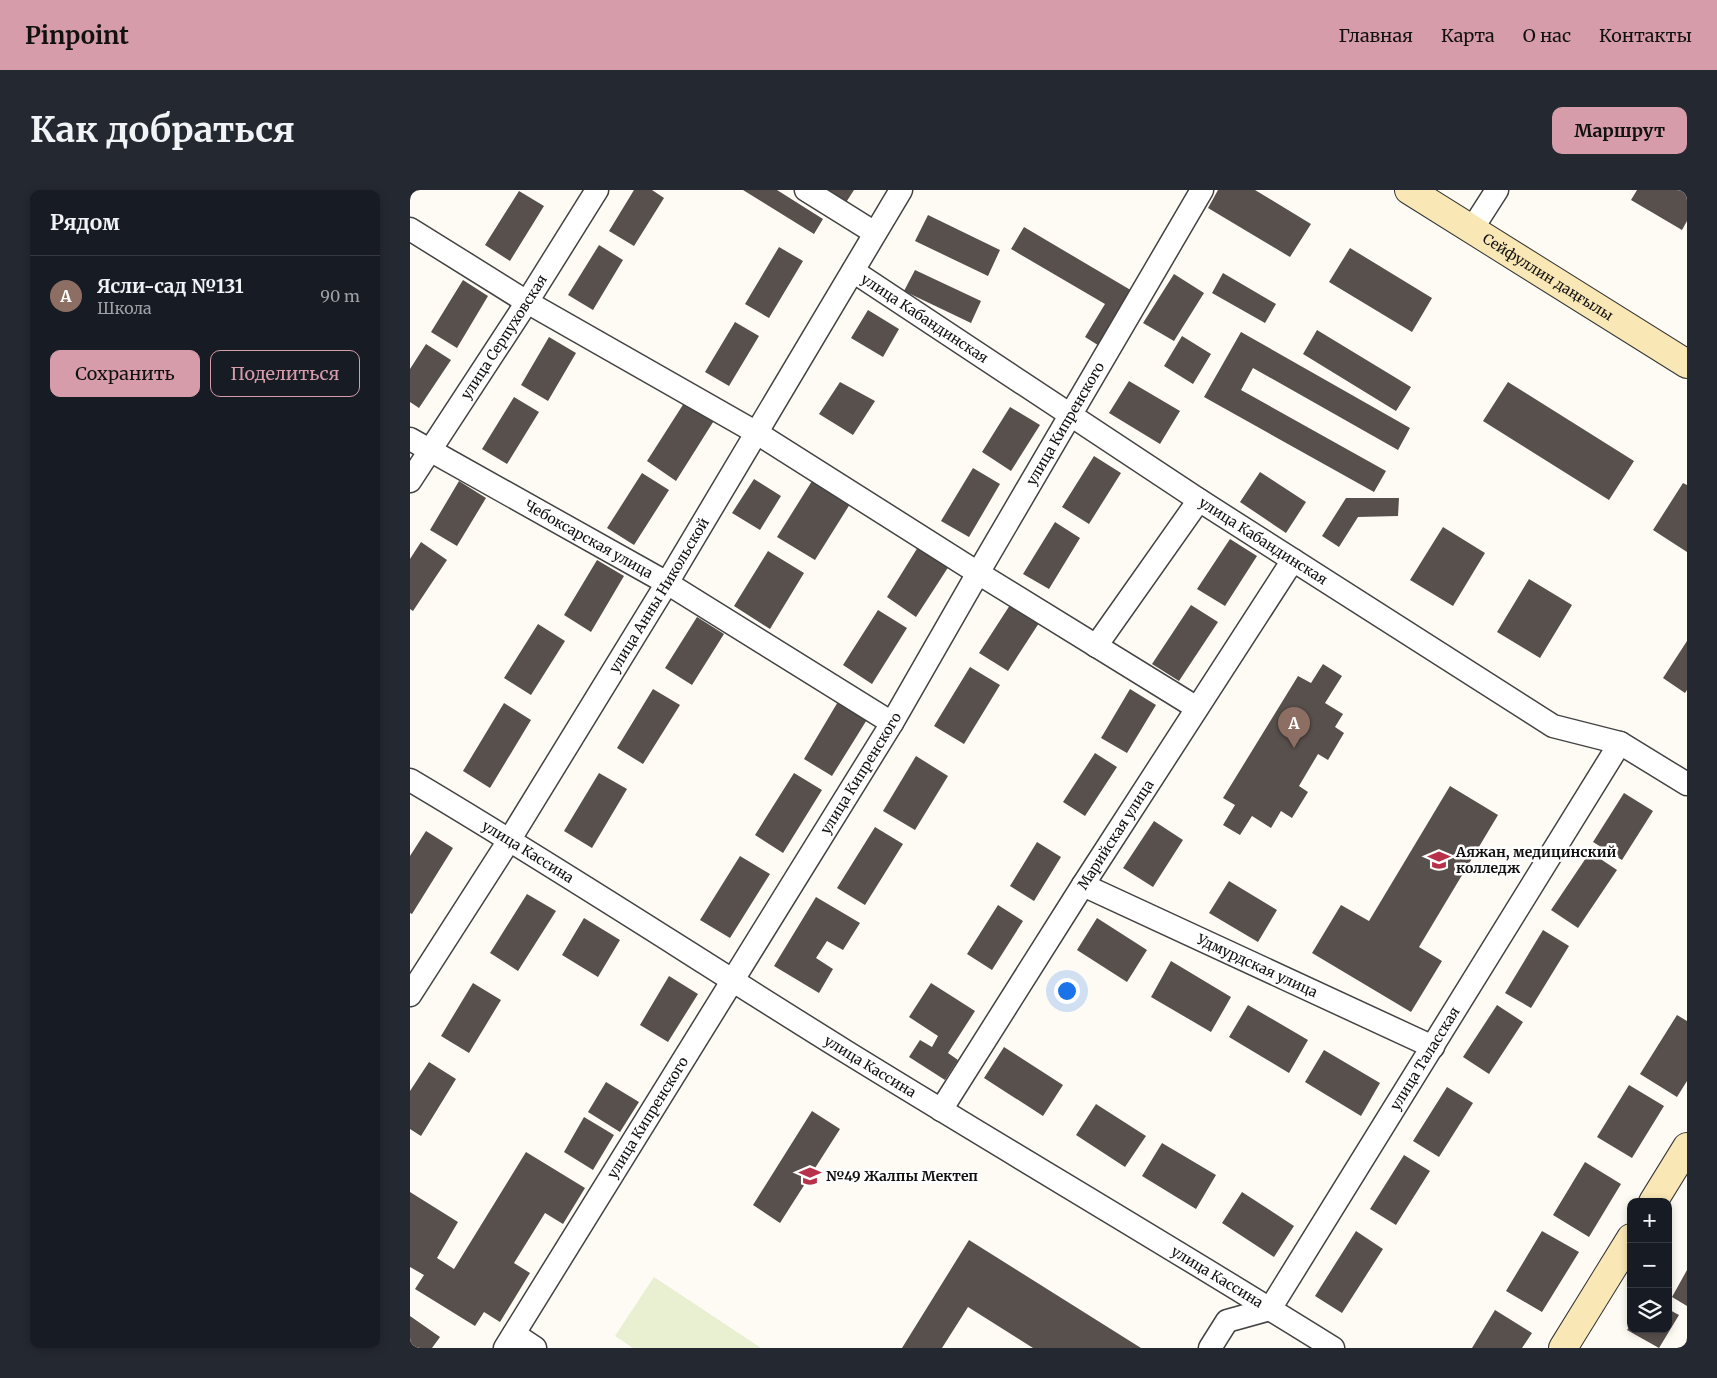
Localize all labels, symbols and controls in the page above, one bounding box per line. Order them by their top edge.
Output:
text: Pinpoint [25,20,129,51]
text: Главная [1338,24,1413,47]
text: Карта [1441,24,1495,47]
text: О нас [1523,24,1571,47]
text: Контакты [1599,24,1692,47]
button: Маршрут [1552,107,1687,154]
text: Как добраться [30,108,295,152]
text: Рядом [50,209,120,236]
street label: Сейфуллин даңғылы [1479,229,1617,325]
street label: улица Кабандинская [858,270,992,367]
street label: улица Серпуховская [457,271,551,403]
text: Ясли-сад №131 [97,274,244,298]
text: A [60,286,72,306]
text: 90 m [320,286,360,306]
text: Школа [97,298,152,318]
button: Сохранить [50,350,200,397]
button: Поделиться [210,350,360,397]
street label: улица Кипренского [1022,359,1108,489]
street label: улица Кабандинская [1196,493,1331,589]
street label: Чебоксарская улица [522,496,657,583]
street label: улица Анны Никольской [605,514,713,676]
pin: A [1278,707,1310,748]
street label: улица Кипренского [816,709,905,837]
street label: Марийская улица [1073,776,1158,893]
street label: улица Кассина [479,817,578,887]
place label: Аяжан, медицинский колледж [1455,843,1617,877]
school or university icon: Аяжан, медицинский колледж [1426,847,1452,873]
street label: Удмурдская улица [1193,930,1321,1002]
your location [1054,978,1080,1004]
street label: улица Таласская [1386,1004,1464,1114]
street label: улица Кассина [821,1031,920,1102]
street label: улица Кипренского [603,1053,692,1182]
school or university icon: №49 Жалпы Мектеп [797,1163,823,1189]
place label: №49 Жалпы Мектеп [826,1167,978,1185]
map controls [1627,1198,1672,1333]
button: + [1627,1198,1672,1243]
street label: улица Кассина [1168,1242,1267,1312]
button: − [1627,1243,1672,1288]
button: layers [1627,1288,1672,1333]

